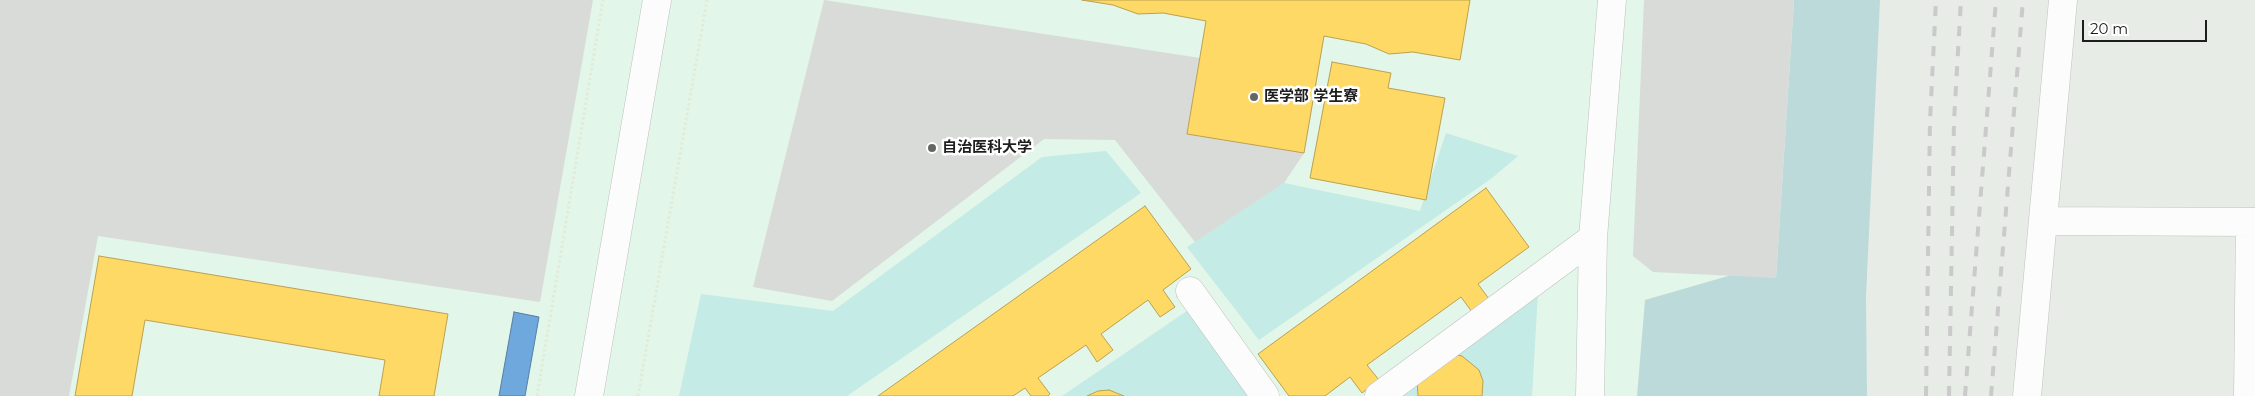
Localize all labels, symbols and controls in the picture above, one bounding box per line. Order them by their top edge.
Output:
scale bar [2085,10,2210,42]
text: 20 m [2090,19,2128,38]
place label: 医学部 学生寮 [1264,88,1358,106]
marker: 医学部 学生寮 [1248,91,1260,103]
place label: 自治医科大学 [942,139,1032,157]
marker: 自治医科大学 [926,142,938,154]

